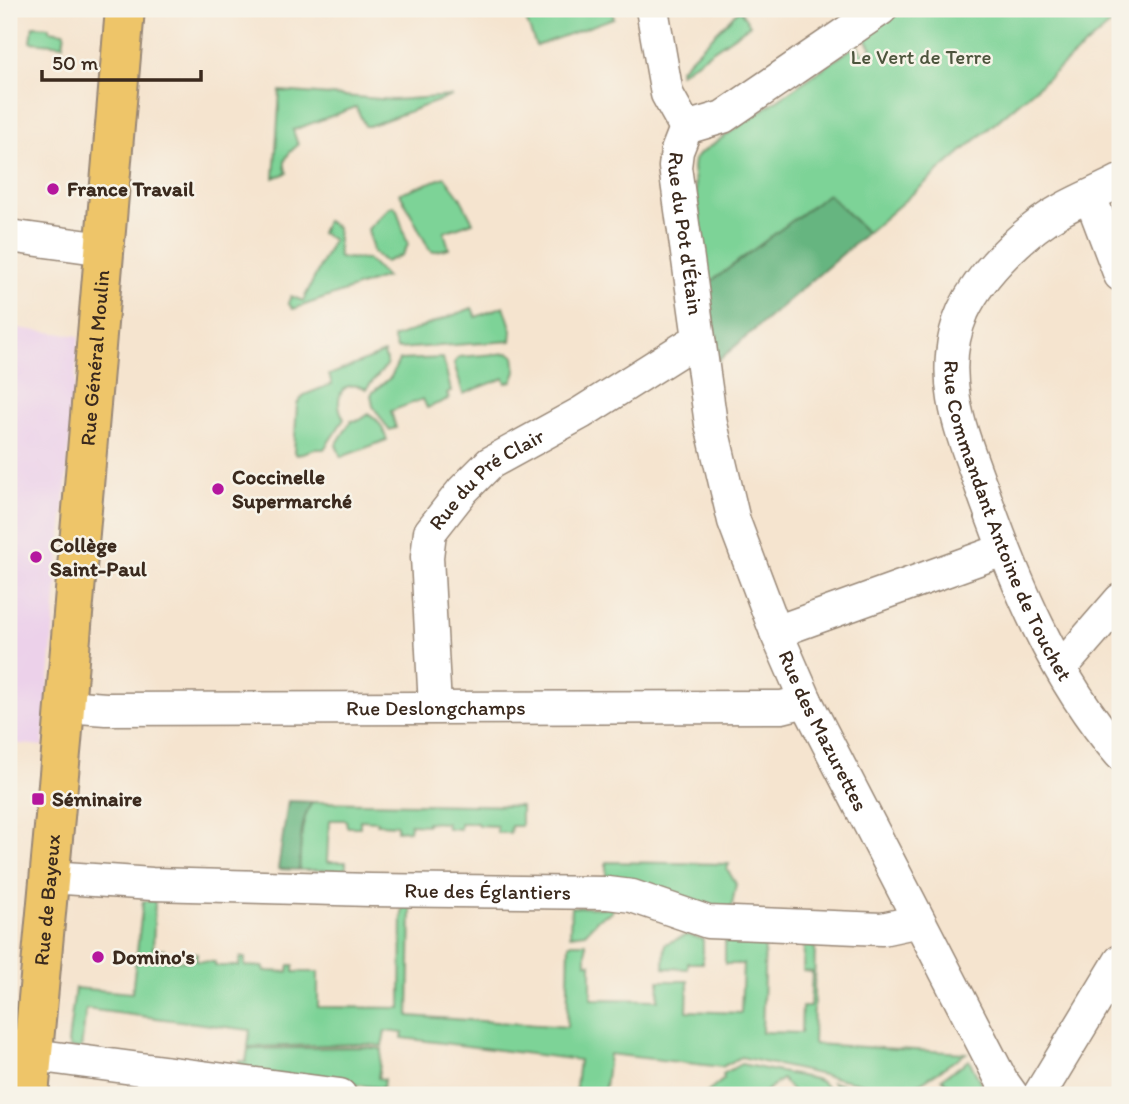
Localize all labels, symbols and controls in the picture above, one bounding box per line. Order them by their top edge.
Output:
scale bar [42,38,201,82]
park label: Le Vert de Terre [851,44,991,69]
text: 50 m [52,50,99,75]
street label: Rue du Pot d'Étain [663,151,709,317]
place label: France Travail [67,176,195,201]
marker: France Travail [45,181,61,197]
street label: Rue Général Moulin [75,269,115,447]
street label: Rue Commandant Antoine de Touchet [939,360,1078,686]
street label: Rue du Pré Clair [423,422,549,535]
place label: Coccinelle Supermarché [232,464,352,514]
marker: Coccinelle Supermarché [210,481,226,497]
place label: Collège Saint-Paul [50,532,148,581]
marker: Collège Saint-Paul [28,549,44,565]
street label: Rue des Mazurettes [773,646,874,815]
street label: Rue Deslongchamps [346,695,526,720]
place label: Séminaire [52,786,142,811]
marker: Séminaire [30,791,46,807]
street label: Rue de Bayeux [28,832,65,967]
street label: Rue des Églantiers [404,877,571,905]
place label: Domino's [112,944,195,969]
marker: Domino's [90,949,106,965]

